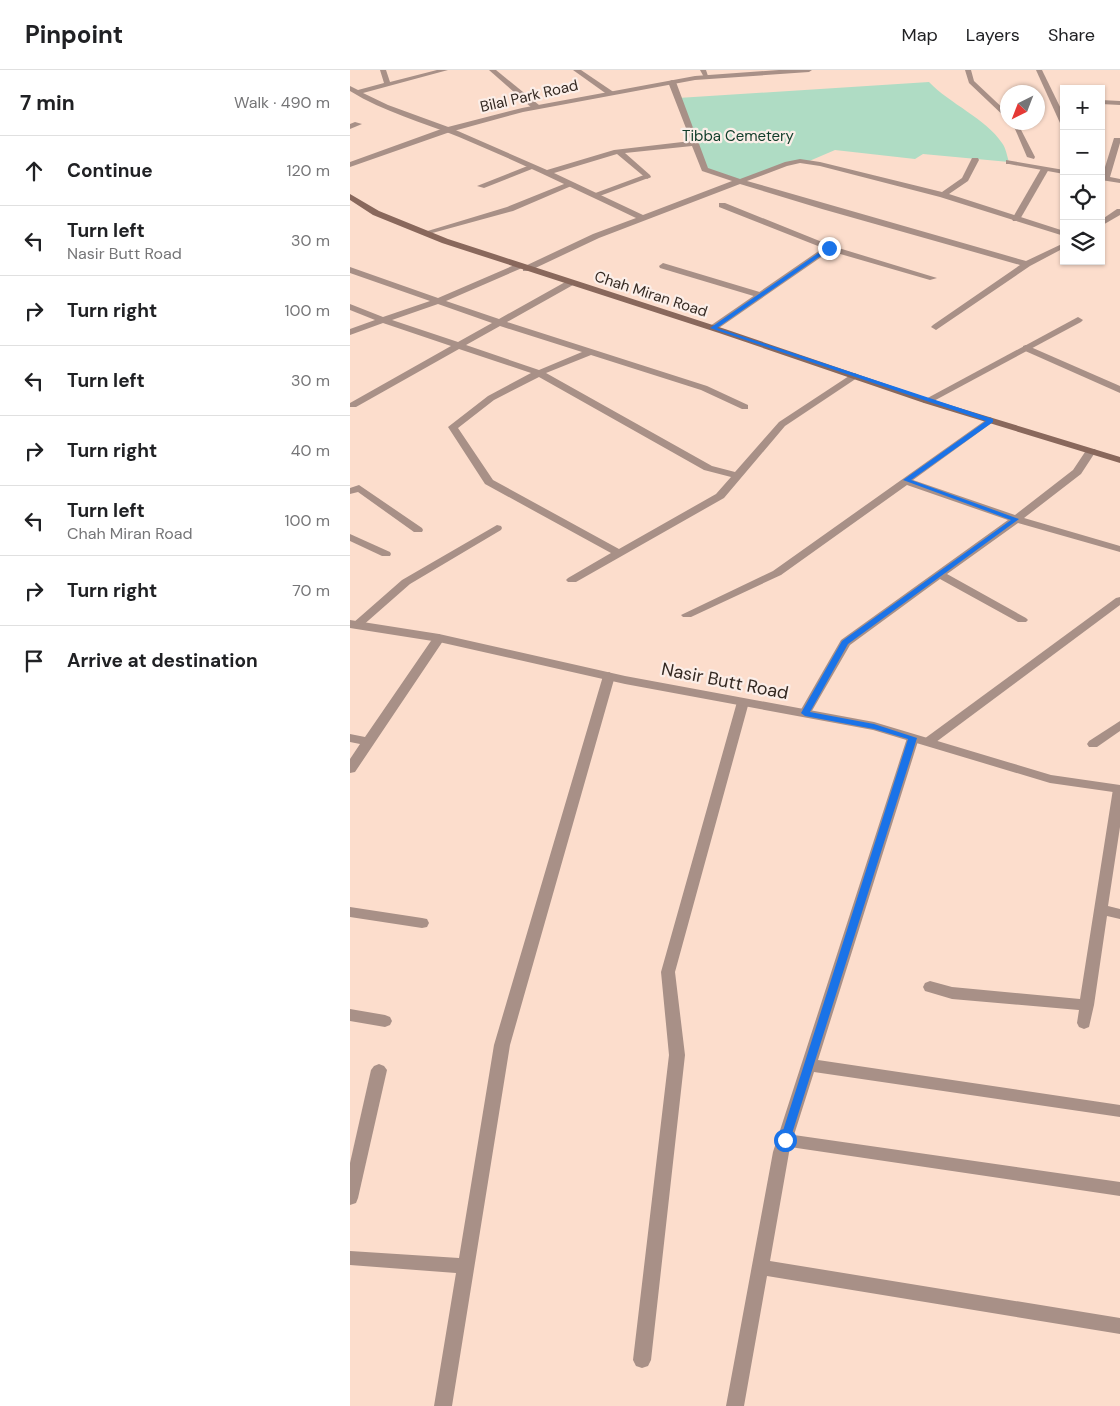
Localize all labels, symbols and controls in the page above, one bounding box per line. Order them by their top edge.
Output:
text: Pinpoint [25,19,123,50]
text: Map [902,23,938,47]
text: Layers [966,23,1020,47]
text: Share [1048,23,1095,47]
street label: Bilal Park Road [478,75,580,117]
north arrow [1000,85,1045,130]
map controls [1060,85,1105,265]
button: + [1060,85,1105,130]
text: 7 min [20,89,75,117]
text: Walk · 490 m [234,92,330,113]
park label: Tibba Cemetery [682,126,795,146]
button: − [1060,130,1105,175]
icon: ahead [20,157,48,185]
text: Continue [67,158,153,183]
text: 120 m [286,160,330,181]
button: locate [1060,175,1105,220]
text: Turn left [67,218,145,243]
button: layers [1060,220,1105,265]
icon: left [20,227,48,255]
text: 30 m [291,230,330,251]
route end [818,237,841,260]
text: Nasir Butt Road [67,243,182,264]
street label: Chah Miran Road [592,266,710,322]
icon: right [20,297,48,325]
text: Turn right [67,298,157,323]
text: 100 m [285,300,330,321]
icon: left [20,367,48,395]
text: Turn left [67,368,145,393]
text: 30 m [291,370,330,391]
icon: right [20,437,48,465]
text: Turn right [67,438,157,463]
text: 40 m [291,440,330,461]
text: Turn left [67,498,145,523]
icon: left [20,507,48,535]
text: 100 m [285,510,330,531]
text: Chah Miran Road [67,523,192,544]
icon: right [20,577,48,605]
text: Turn right [67,578,157,603]
text: 70 m [292,580,330,601]
icon: arrive [20,647,48,675]
text: Arrive at destination [67,648,258,673]
street label: Nasir Butt Road [659,657,791,705]
route start [774,1129,797,1152]

